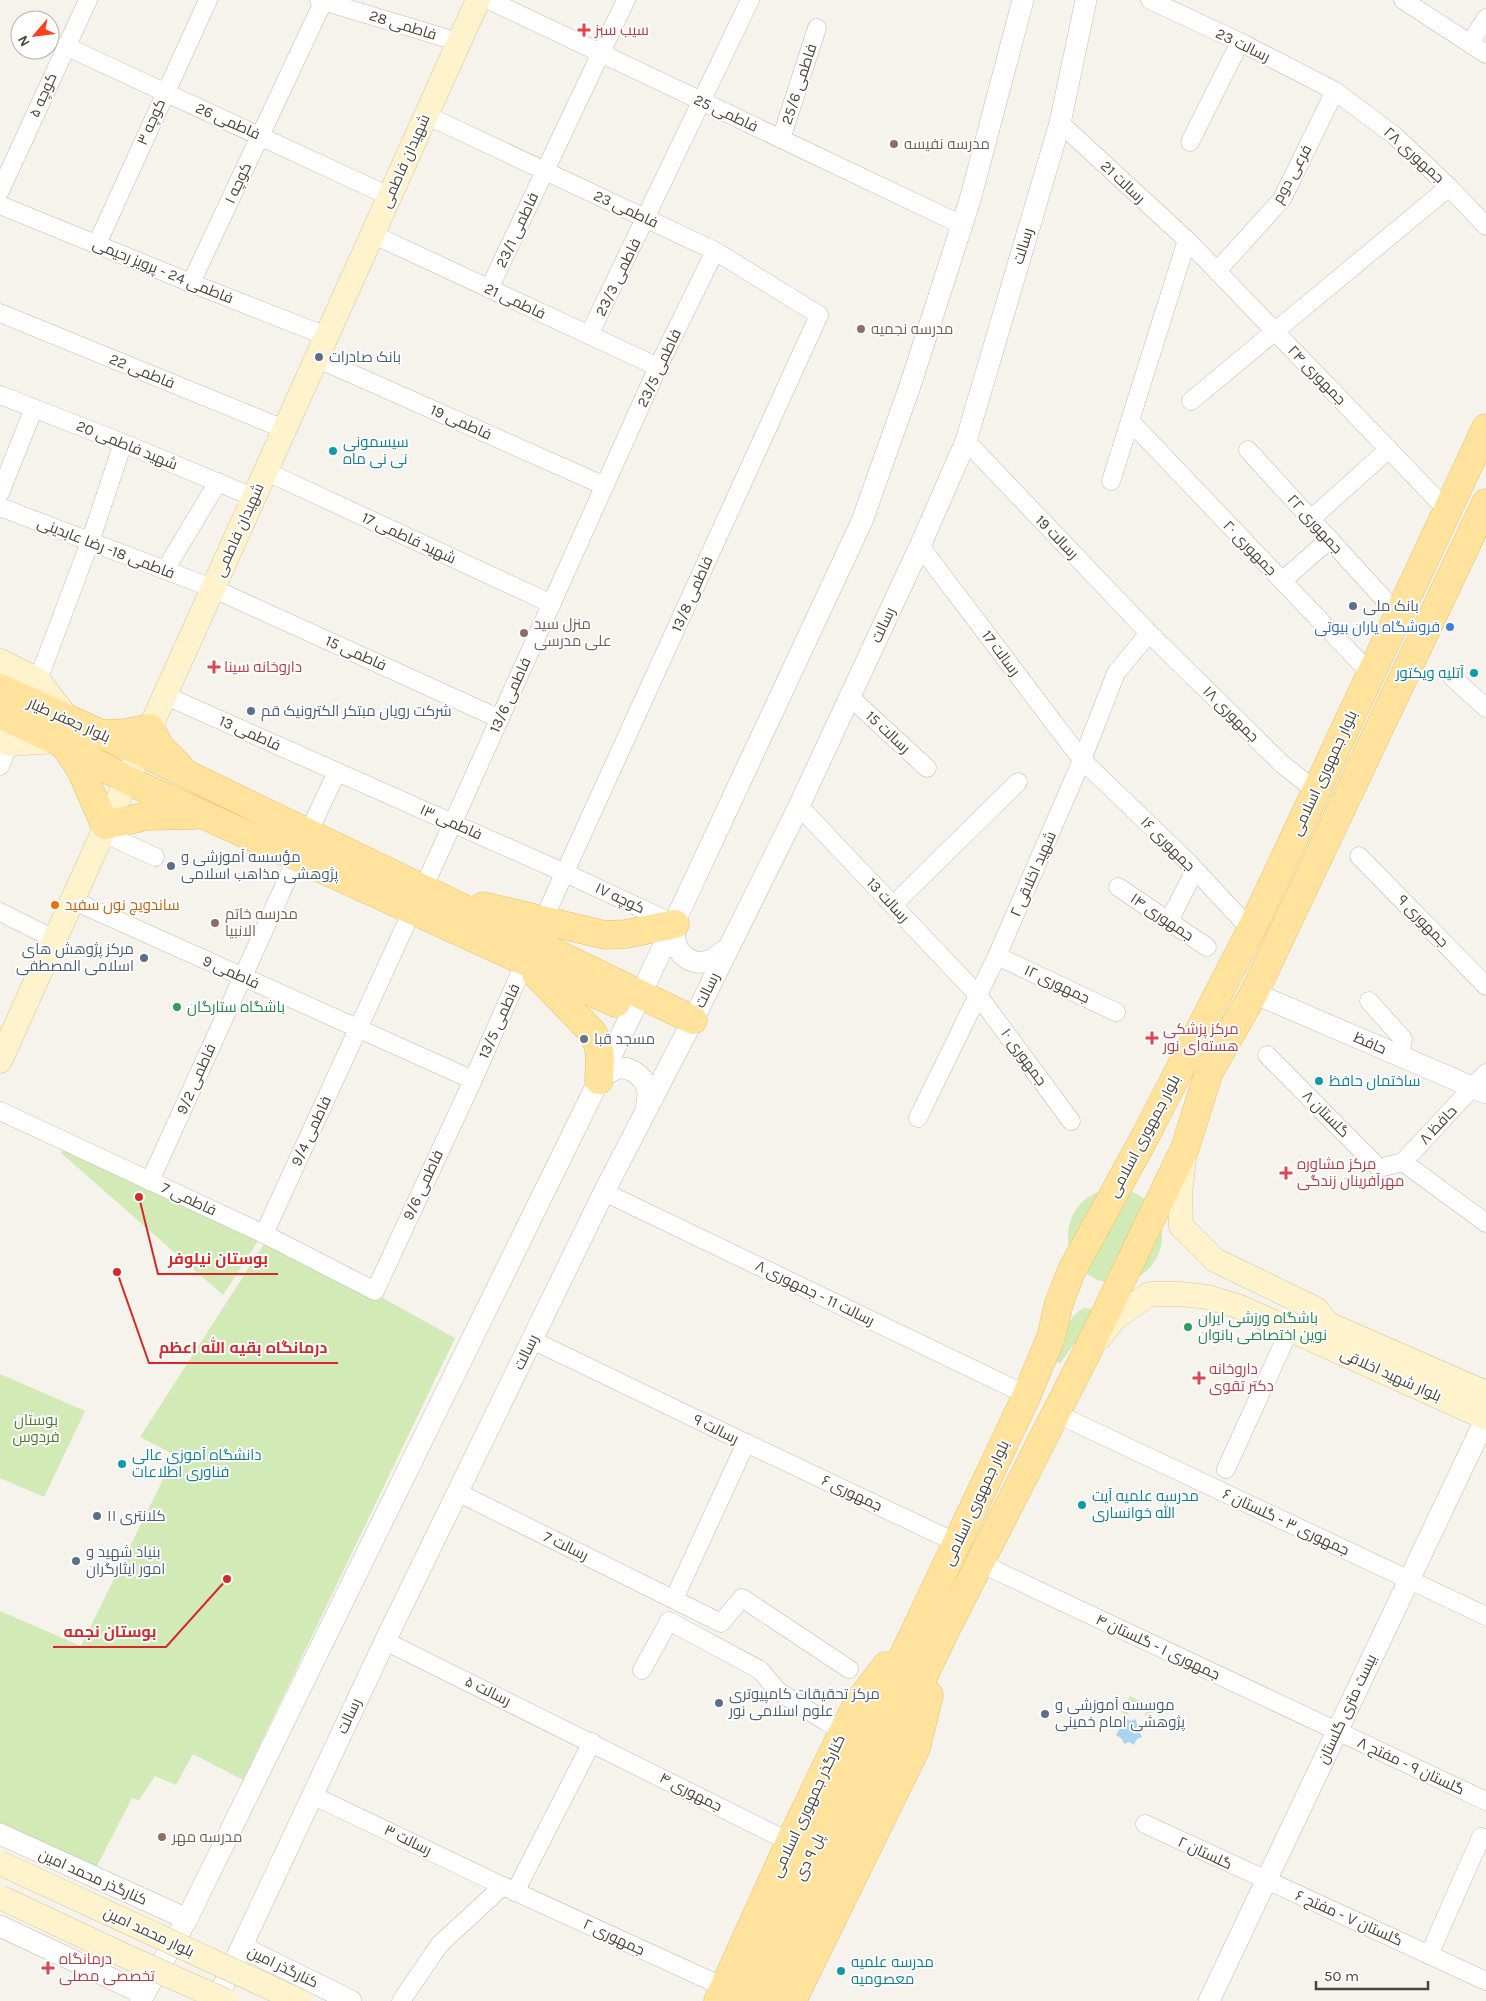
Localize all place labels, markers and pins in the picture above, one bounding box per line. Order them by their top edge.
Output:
place label: سیب سبز [594,21,649,39]
marker: سیب سبز [577,23,591,37]
place label: مدرسه نفیسه [904,135,990,153]
marker: مدرسه نفیسه [888,138,900,150]
place label: مدرسه نجمیه [871,320,954,338]
marker: مدرسه نجمیه [855,323,867,335]
place label: بانک صادرات [329,348,401,366]
marker: بانک صادرات [313,351,325,363]
place label: سیسمونی نی نی ماه [343,433,409,469]
marker: سیسمونی نی نی ماه [327,445,339,457]
place label: بانک ملی [1363,597,1419,616]
marker: بانک ملی [1347,600,1359,612]
place label: منزل سید علی مدرسی [534,615,612,651]
place label: فروشگاه یاران بیوتی [1314,618,1440,637]
marker: فروشگاه یاران بیوتی [1444,621,1456,633]
marker: منزل سید علی مدرسی [518,627,530,639]
place label: داروخانه سینا [224,658,302,676]
marker: داروخانه سینا [208,661,220,673]
place label: آتلیه ویکتور [1395,664,1464,682]
marker: آتلیه ویکتور [1468,667,1480,679]
place label: شرکت رویان مبتکر الکترونیک قم [261,702,452,721]
marker: شرکت رویان مبتکر الکترونیک قم [245,705,257,717]
place label: مؤسسه آموزشی و پژوهشی مذاهب اسلامی [181,848,338,884]
marker: مؤسسه آموزشی و پژوهشی مذاهب اسلامی [165,860,177,872]
place label: ساندویچ نون سفید [65,896,180,916]
marker: ساندویچ نون سفید [49,899,61,911]
place label: مدرسه خاتم الانبیا [225,905,298,940]
marker: مدرسه خاتم الانبیا [209,917,221,929]
place label: مرکز پژوهش های اسلامی المصطفی [16,940,134,976]
marker: مرکز پژوهش های اسلامی المصطفی [138,952,150,964]
place label: باشگاه ستارگان [187,998,285,1017]
marker: باشگاه ستارگان [171,1001,183,1013]
place label: مرکز پزشکی هسته‌ای نور [1162,1020,1239,1056]
place label: مسجد قبا [594,1030,655,1048]
marker: مرکز پزشکی هسته‌ای نور [1145,1031,1159,1045]
marker: مسجد قبا [578,1033,590,1045]
place label: ساختمان حافظ [1329,1072,1420,1091]
marker: ساختمان حافظ [1313,1075,1325,1087]
place label: مرکز مشاوره مهرآفرینان زندگی [1297,1155,1404,1191]
marker: مرکز مشاوره مهرآفرینان زندگی [1279,1166,1293,1180]
callout: بوستان نیلوفر [158,1243,278,1274]
place label: باشگاه ورزشی ایران نوین اختصاصی بانوان [1198,1309,1327,1345]
marker: باشگاه ورزشی ایران نوین اختصاصی بانوان [1182,1321,1194,1333]
callout: درمانگاه بقیه الله اعظم [149,1332,338,1363]
place label: داروخانه دکتر تقوی [1209,1360,1274,1396]
marker: داروخانه دکتر تقوی [1193,1372,1205,1384]
place label: دانشگاه آموزی عالی فناوری اطلاعات [132,1446,262,1482]
marker: دانشگاه آموزی عالی فناوری اطلاعات [116,1458,128,1470]
place label: مدرسه علمیه آیت الله خوانساری [1092,1487,1199,1523]
marker: مدرسه علمیه آیت الله خوانساری [1076,1499,1088,1511]
place label: کلانتری ۱۱ [107,1507,166,1526]
marker: کلانتری ۱۱ [91,1510,103,1522]
place label: بنیاد شهید و امور ایثارگران [86,1543,165,1579]
marker: بنیاد شهید و امور ایثارگران [70,1555,82,1567]
callout: بوستان نجمه [53,1616,166,1647]
place label: مرکز تحقیقات کامپیوتری علوم اسلامی نور [728,1685,880,1721]
place label: موسسه آموزشی و پژوهشی امام خمینی [1055,1696,1185,1732]
marker: مرکز تحقیقات کامپیوتری علوم اسلامی نور [713,1697,725,1709]
marker: موسسه آموزشی و پژوهشی امام خمینی [1039,1708,1051,1720]
place label: مدرسه مهر [171,1828,242,1847]
marker: مدرسه مهر [156,1831,168,1843]
place label: درمانگاه تخصصی مصلی [59,1950,155,1986]
place label: مدرسه علمیه معصومیه [851,1953,934,1988]
marker: درمانگاه تخصصی مصلی [41,1961,55,1975]
marker: مدرسه علمیه معصومیه [835,1965,847,1977]

